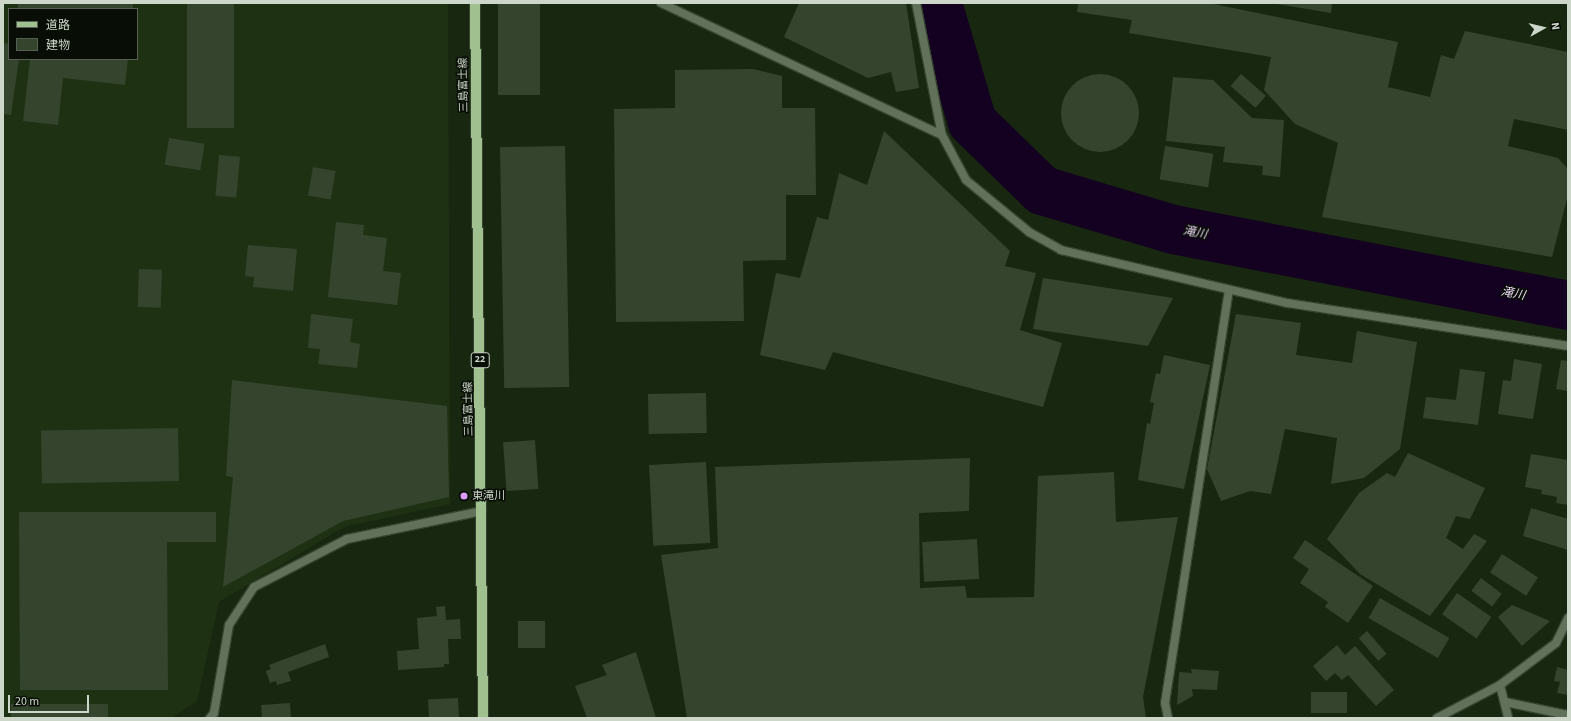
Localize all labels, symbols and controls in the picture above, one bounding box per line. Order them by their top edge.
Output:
legend [8,8,138,60]
north arrow [1523,8,1563,48]
text: 道路 [46,17,70,34]
text: N [1547,22,1563,31]
text: 建物 [46,37,70,54]
street label: 三島富士線 [457,57,471,113]
water label: 滝川 [1182,224,1208,242]
water label: 滝川 [1500,285,1526,303]
road number: 22 [470,352,490,368]
street label: 三島富士線 [462,381,476,437]
place label: 東滝川 [472,489,505,503]
marker: 東滝川 [459,491,469,501]
scale bar [10,687,91,713]
text: 20 m [15,693,39,710]

